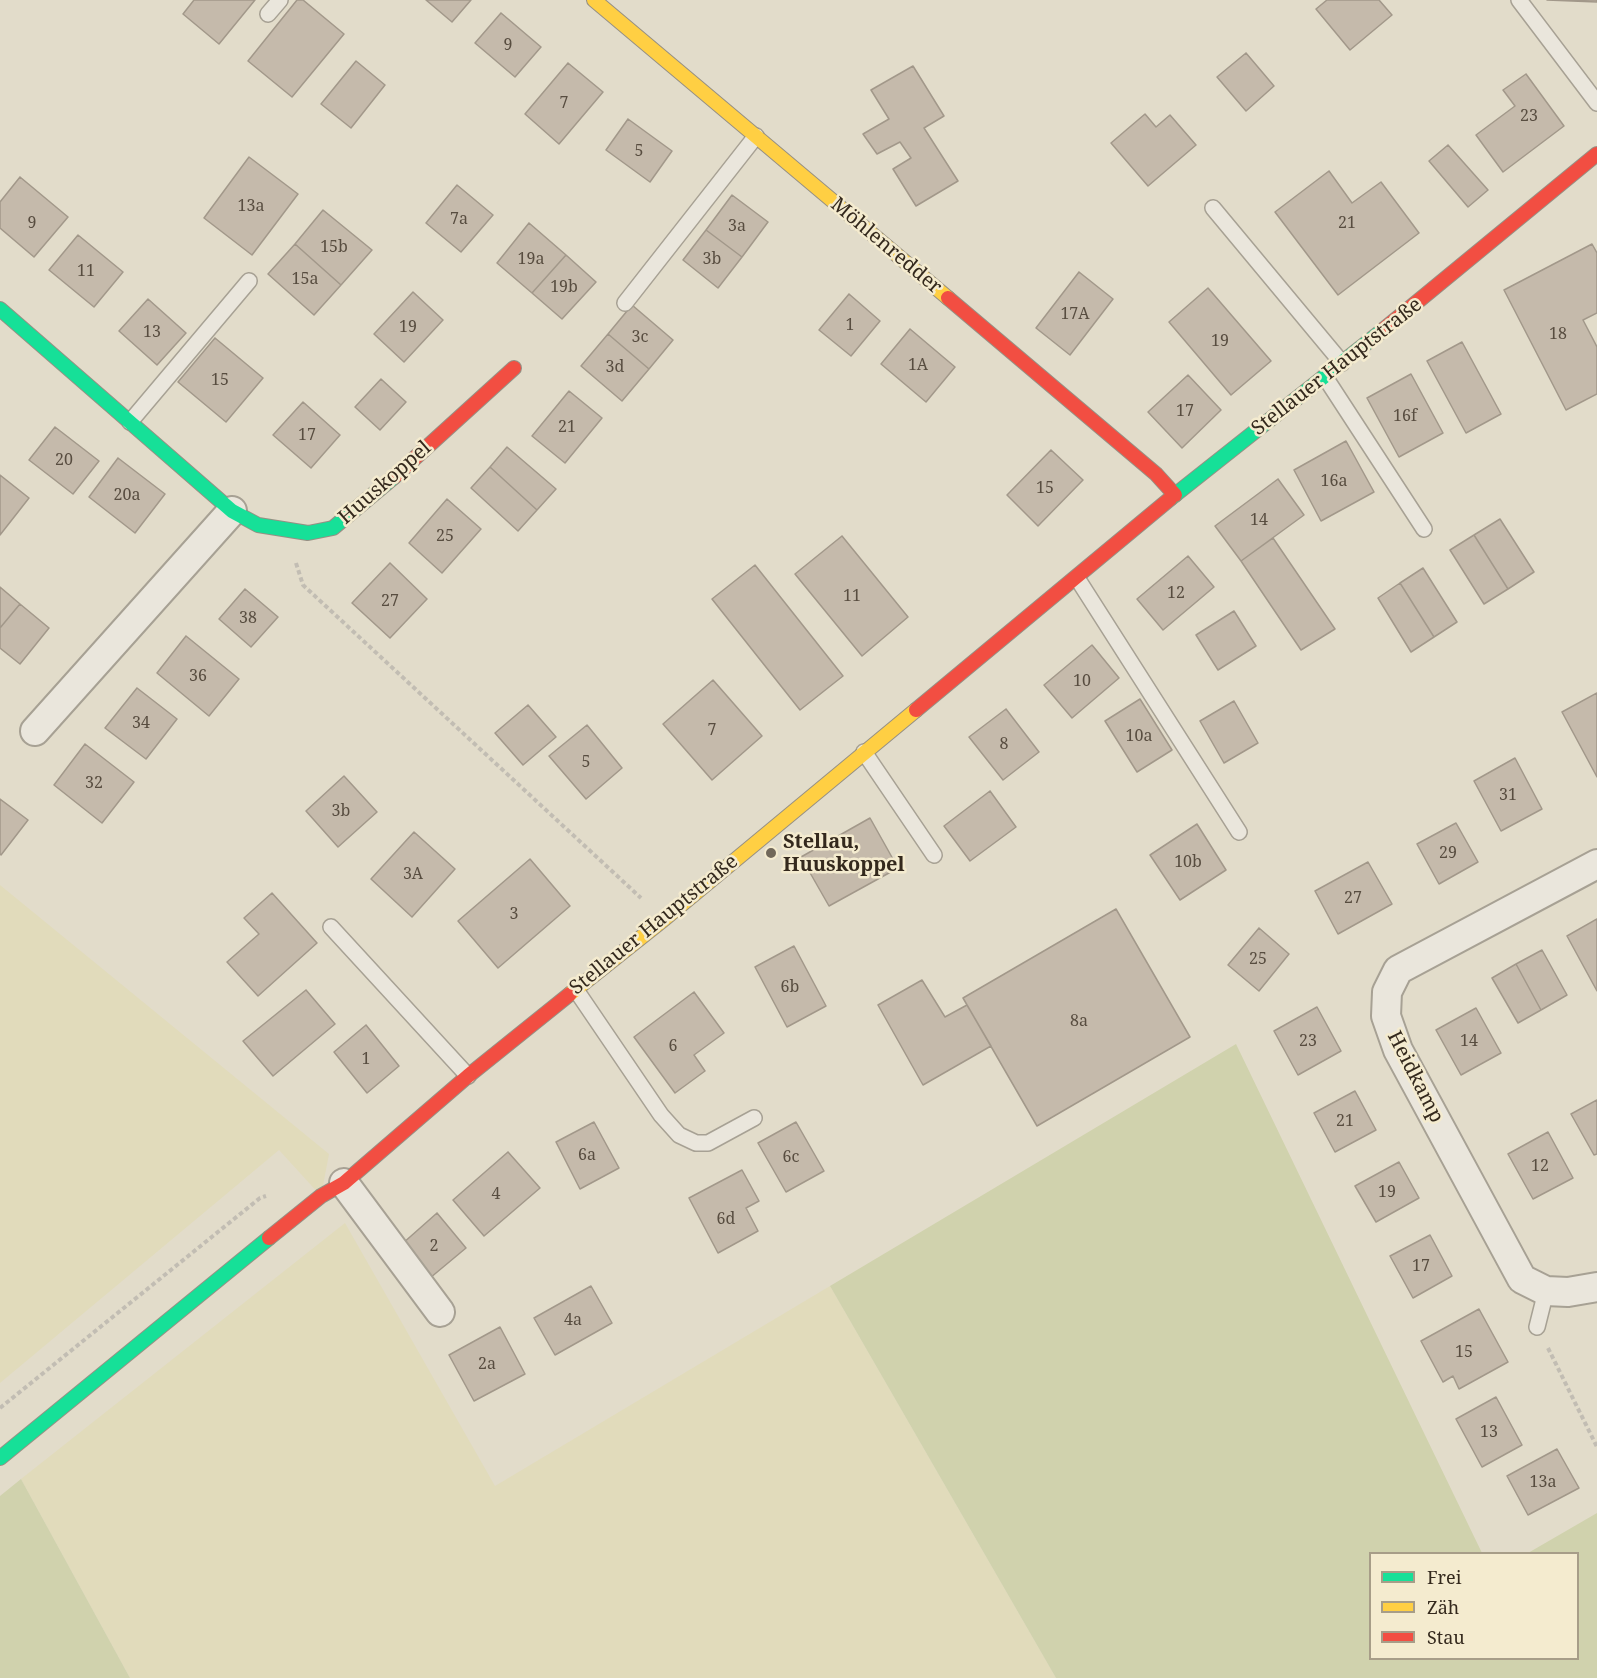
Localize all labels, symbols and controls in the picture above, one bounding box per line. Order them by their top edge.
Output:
house number: 9 [504,35,512,55]
house number: 7 [560,93,568,113]
house number: 23 [1520,106,1538,126]
house number: 5 [635,141,643,161]
street label: Möhlenredder [826,193,946,299]
house number: 13a [238,196,264,216]
house number: 7a [450,209,468,229]
house number: 9 [28,213,36,233]
house number: 21 [1338,213,1356,233]
house number: 3a [728,216,746,236]
house number: 15b [320,237,348,257]
house number: 19a [518,249,544,269]
house number: 3b [703,249,721,269]
house number: 11 [77,261,95,281]
house number: 15a [292,269,318,289]
house number: 19b [550,277,578,297]
street label: Stellauer Hauptstraße [1247,293,1427,441]
house number: 17A [1060,304,1090,324]
house number: 1 [846,315,854,335]
house number: 19 [399,317,417,337]
house number: 13 [143,322,161,342]
house number: 18 [1549,324,1567,344]
house number: 3c [632,327,648,347]
house number: 19 [1211,331,1229,351]
house number: 1A [908,355,928,375]
house number: 3d [606,357,624,377]
house number: 15 [211,370,229,390]
house number: 17 [1176,401,1194,421]
house number: 16f [1393,406,1417,426]
house number: 21 [558,417,576,437]
house number: 17 [298,425,316,445]
street label: Huuskoppel [334,436,436,530]
house number: 20 [55,450,73,470]
house number: 16a [1321,471,1347,491]
house number: 15 [1036,478,1054,498]
house number: 20a [114,485,140,505]
house number: 14 [1250,510,1268,530]
house number: 25 [436,526,454,546]
house number: 12 [1167,583,1185,603]
house number: 11 [843,586,861,606]
house number: 27 [381,591,399,611]
house number: 38 [239,608,257,628]
house number: 36 [189,666,207,686]
house number: 10 [1073,671,1091,691]
house number: 34 [132,713,150,733]
house number: 7 [708,720,716,740]
house number: 10a [1126,726,1152,746]
house number: 8 [1000,734,1008,754]
house number: 5 [582,752,590,772]
house number: 32 [85,773,103,793]
house number: 31 [1499,785,1517,805]
house number: 3b [332,801,350,821]
place label: Stellau, Huuskoppel [783,830,905,877]
house number: 29 [1439,843,1457,863]
marker: Stellau, Huuskoppel [764,846,778,860]
street label: Stellauer Hauptstraße [565,850,743,1000]
house number: 10b [1174,852,1202,872]
house number: 3A [403,864,423,884]
house number: 27 [1344,888,1362,908]
house number: 3 [510,904,518,924]
house number: 25 [1249,949,1267,969]
house number: 6b [781,977,799,997]
house number: 8a [1070,1011,1088,1031]
street label: Heidkamp [1382,1027,1448,1127]
house number: 23 [1299,1031,1317,1051]
house number: 14 [1460,1031,1478,1051]
house number: 6 [669,1036,677,1056]
house number: 1 [362,1049,370,1069]
house number: 21 [1336,1111,1354,1131]
house number: 6a [578,1145,596,1165]
house number: 6c [783,1147,799,1167]
house number: 12 [1531,1156,1549,1176]
house number: 19 [1378,1182,1396,1202]
house number: 4 [492,1184,500,1204]
house number: 6d [717,1209,735,1229]
house number: 2 [430,1236,438,1256]
house number: 17 [1412,1256,1430,1276]
house number: 4a [564,1310,582,1330]
house number: 15 [1455,1342,1473,1362]
house number: 2a [478,1354,496,1374]
house number: 13 [1480,1422,1498,1442]
house number: 13a [1530,1472,1556,1492]
legend [1369,1552,1579,1660]
text: Frei [1427,1565,1462,1589]
text: Zäh [1427,1595,1459,1619]
text: Stau [1427,1625,1465,1649]

